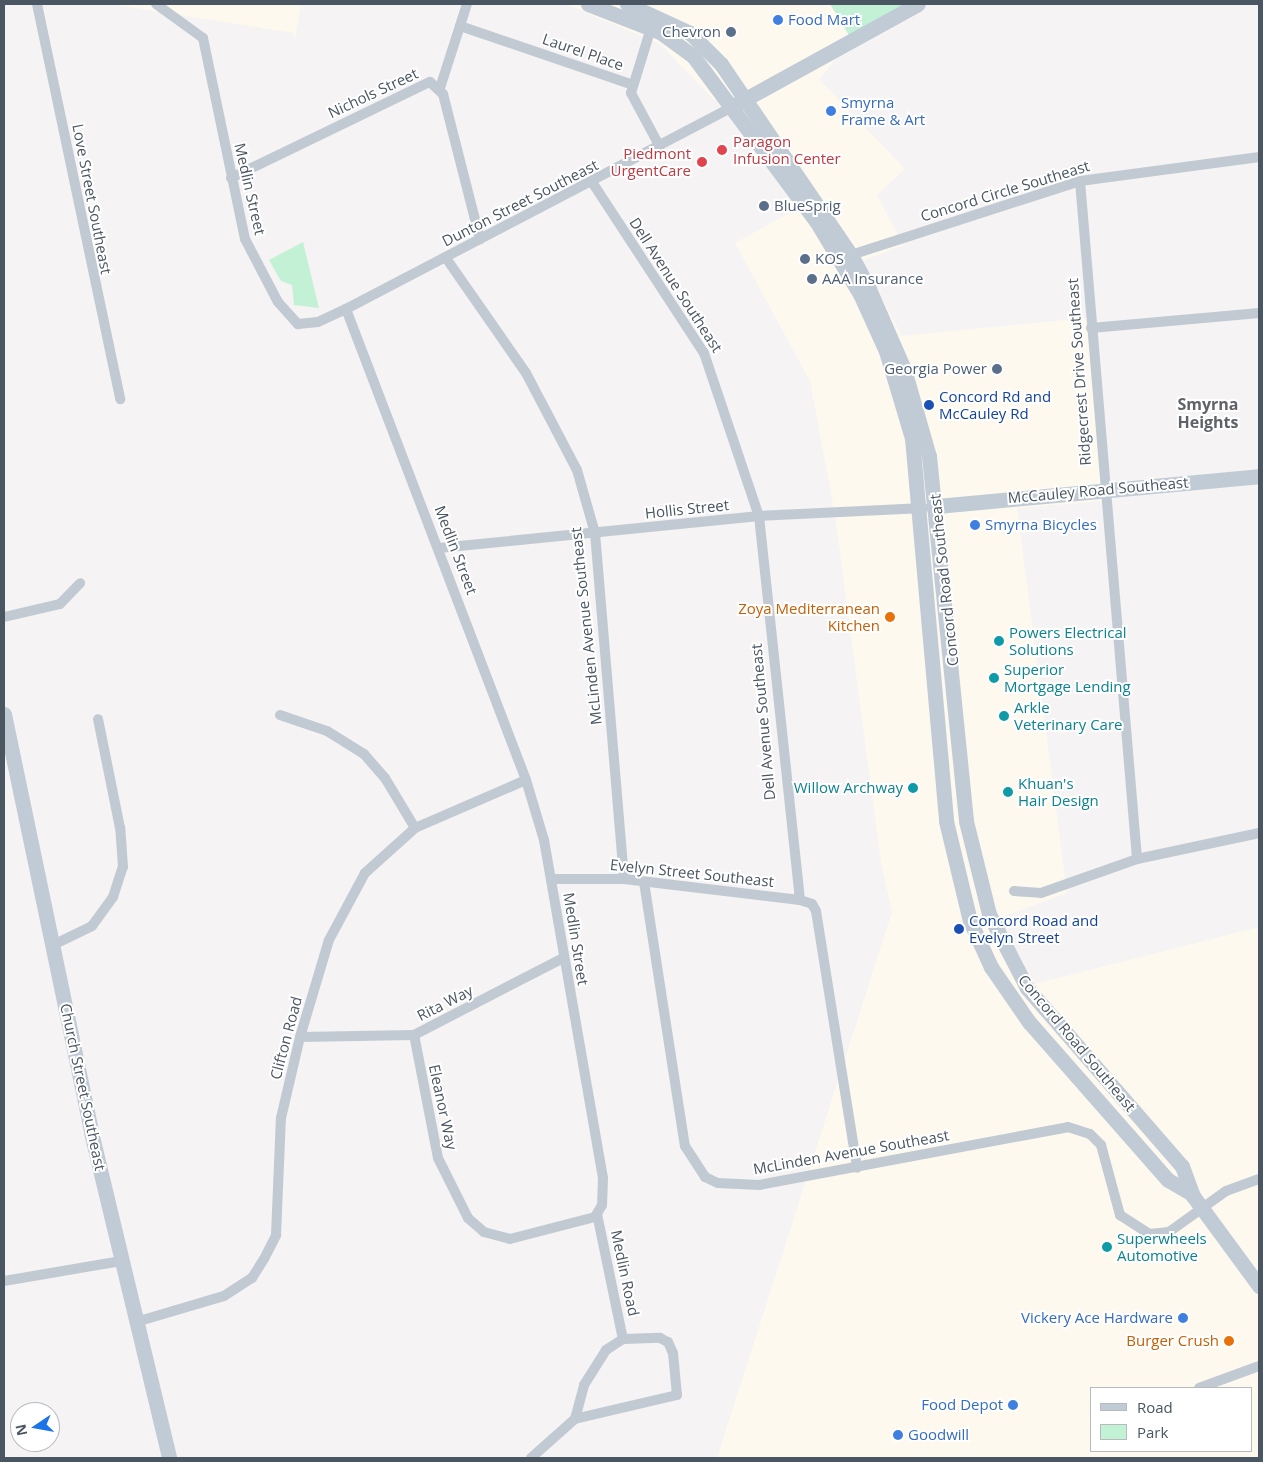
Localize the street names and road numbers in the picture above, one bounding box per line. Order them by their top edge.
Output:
street label: Laurel Place [540,30,626,74]
street label: Nichols Street [325,64,421,122]
street label: Love Street Southeast [69,122,115,276]
street label: Medlin Street [231,141,269,237]
street label: Dunton Street Southeast [439,156,601,250]
street label: Concord Circle Southeast [918,157,1092,225]
street label: Dell Avenue Southeast [626,214,726,356]
street label: Ridgecrest Drive Southeast [1063,278,1095,466]
street label: McCauley Road Southeast [1007,473,1189,507]
street label: Concord Road Southeast [926,493,962,667]
street label: Hollis Street [644,496,730,522]
street label: Medlin Street [431,503,481,597]
street label: McLinden Avenue Southeast [567,526,605,726]
street label: Dell Avenue Southeast [747,643,779,801]
street label: Evelyn Street Southeast [609,855,775,891]
street label: Medlin Street [560,891,592,987]
street label: Concord Road Southeast [1014,971,1140,1115]
street label: Rita Way [414,981,476,1025]
street label: Clifton Road [266,994,306,1082]
street label: Church Street Southeast [56,1002,110,1172]
street label: Eleanor Way [425,1063,461,1151]
street label: McLinden Avenue Southeast [752,1126,950,1178]
street label: Medlin Road [607,1228,643,1318]

